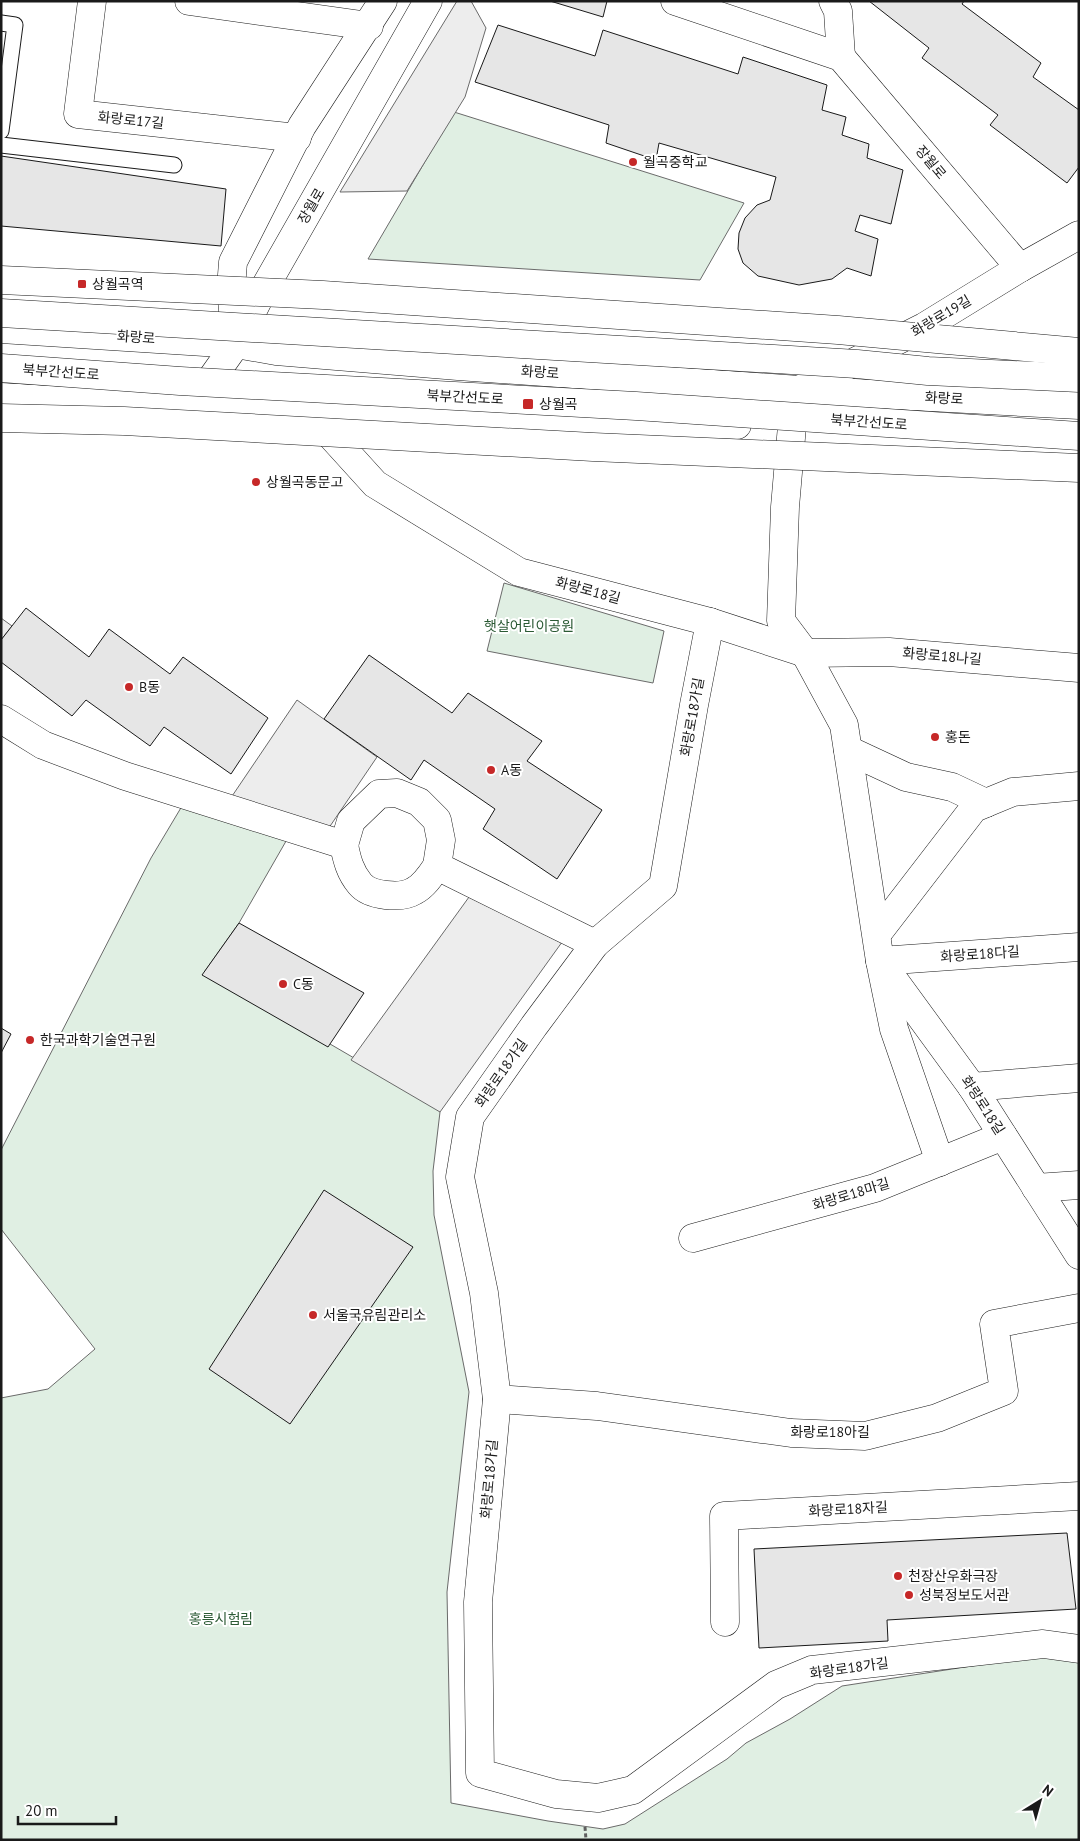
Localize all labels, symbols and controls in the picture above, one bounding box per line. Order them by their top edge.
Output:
street label: 화랑로17길 [97,108,165,132]
street label: 장월로 [912,141,950,183]
place label: 월곡중학교 [643,153,708,171]
marker: 월곡중학교 [627,156,639,168]
street label: 장월로 [294,185,329,227]
place label: 상월곡역 [92,275,144,293]
marker: 상월곡역 [76,278,88,290]
street label: 화랑로19길 [908,291,974,341]
street label: 화랑로 [116,327,156,347]
street label: 북부간선도로 [22,360,100,384]
street label: 화랑로 [520,362,560,382]
street label: 북부간선도로 [426,386,504,408]
street label: 화랑로 [924,388,964,408]
place label: 상월곡 [539,395,578,413]
marker: 상월곡 [521,397,535,411]
street label: 북부간선도로 [830,410,908,434]
place label: 상월곡동문고 [266,473,343,491]
marker: 상월곡동문고 [250,476,262,488]
street label: 화랑로18길 [553,573,623,607]
park label: 햇살어린이공원 [484,617,574,635]
street label: 화랑로18나길 [902,644,982,668]
street label: 화랑로18가길 [676,676,708,758]
place label: B동 [139,678,160,696]
marker: B동 [123,681,135,693]
place label: 홍돈 [945,728,971,746]
marker: 홍돈 [929,731,941,743]
place label: A동 [501,761,522,779]
marker: A동 [485,764,497,776]
street label: 화랑로18다길 [940,942,1020,966]
place label: C동 [293,975,314,993]
marker: C동 [277,978,289,990]
place label: 한국과학기술연구원 [40,1031,156,1049]
marker: 한국과학기술연구원 [24,1034,36,1046]
street label: 화랑로18가길 [471,1035,531,1111]
street label: 화랑로18길 [957,1072,1009,1138]
street label: 화랑로18마길 [810,1174,892,1214]
place label: 서울국유림관리소 [323,1306,426,1324]
marker: 서울국유림관리소 [307,1309,319,1321]
street label: 화랑로18아길 [790,1423,870,1441]
street label: 화랑로18가길 [477,1439,501,1519]
street label: 화랑로18자길 [808,1498,888,1520]
place label: 천장산우화극장 [908,1567,998,1585]
marker: 천장산우화극장 [892,1570,904,1582]
place label: 성북정보도서관 [919,1586,1009,1604]
marker: 성북정보도서관 [903,1589,915,1601]
park label: 홍릉시험림 [189,1610,253,1628]
street label: 화랑로18가길 [808,1654,890,1682]
north arrow [1015,1776,1065,1826]
text: N [1039,1781,1057,1801]
scale bar [18,1794,115,1826]
text: 20 m [25,1801,58,1820]

